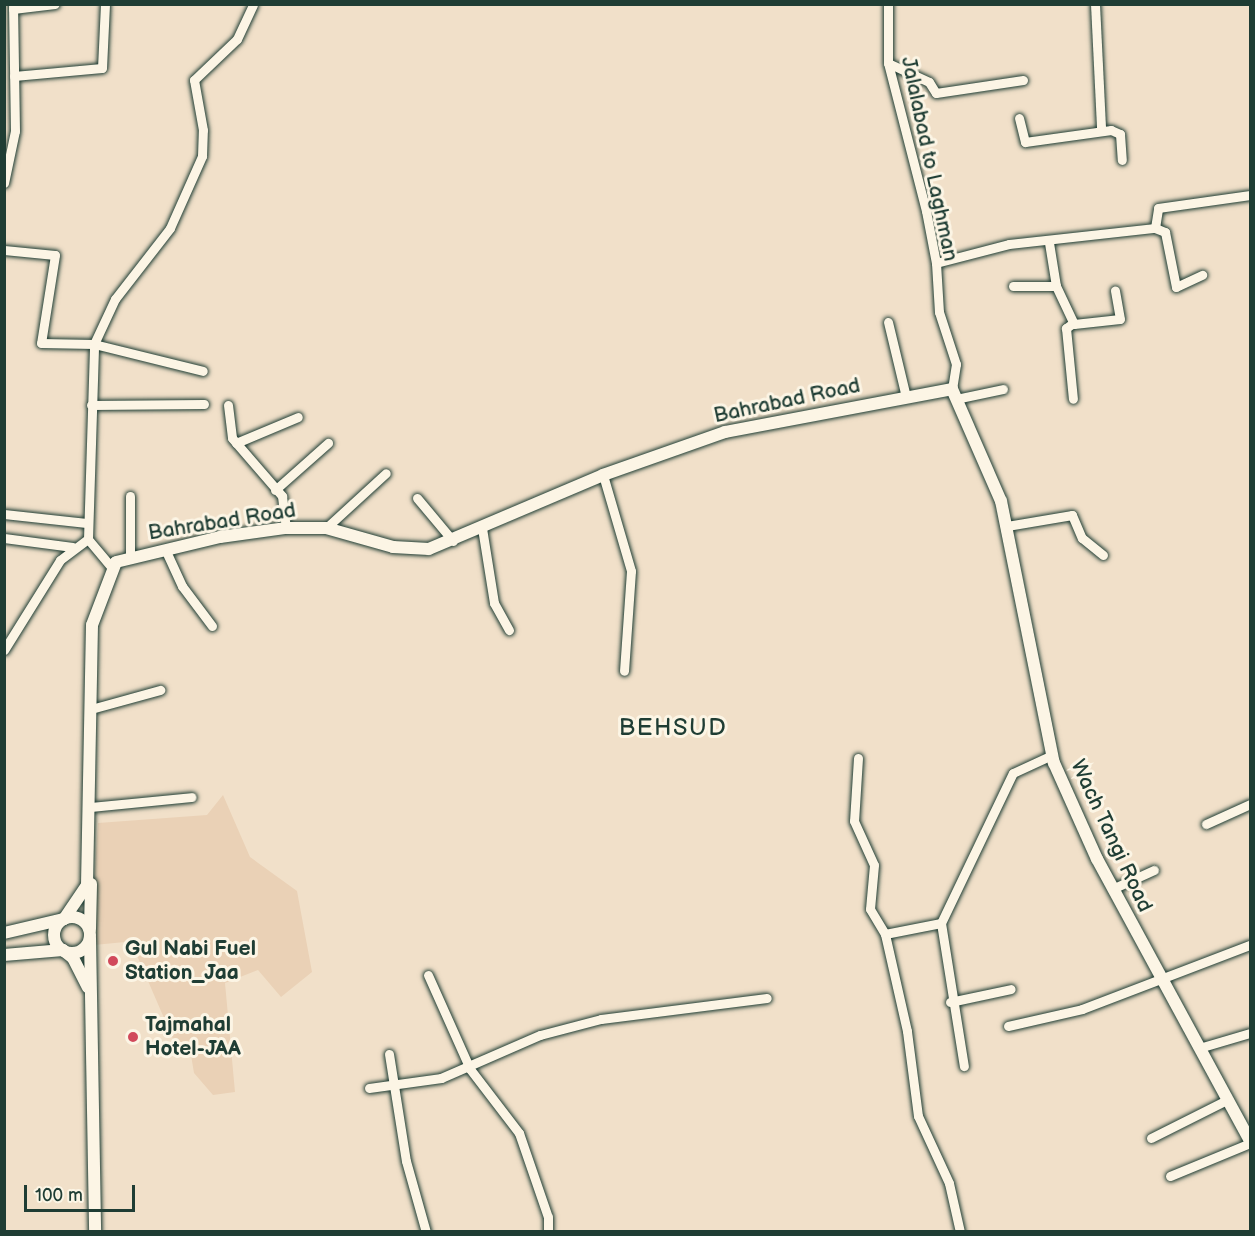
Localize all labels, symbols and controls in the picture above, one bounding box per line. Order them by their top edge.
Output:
street label: Jalalabad to Laghman [895,55,963,263]
street label: Bahrabad Road [711,373,863,429]
street label: Bahrabad Road [146,498,298,546]
district label: BEHSUD [619,714,727,742]
street label: Wach Tangi Road [1065,755,1157,917]
place label: Gul Nabi Fuel Station_Jaa [125,936,256,986]
marker: Gul Nabi Fuel Station_Jaa [106,954,120,968]
place label: Tajmahal Hotel-JAA [145,1012,241,1062]
marker: Tajmahal Hotel-JAA [126,1030,140,1044]
scale bar [27,1173,138,1211]
text: 100 m [35,1185,83,1206]

